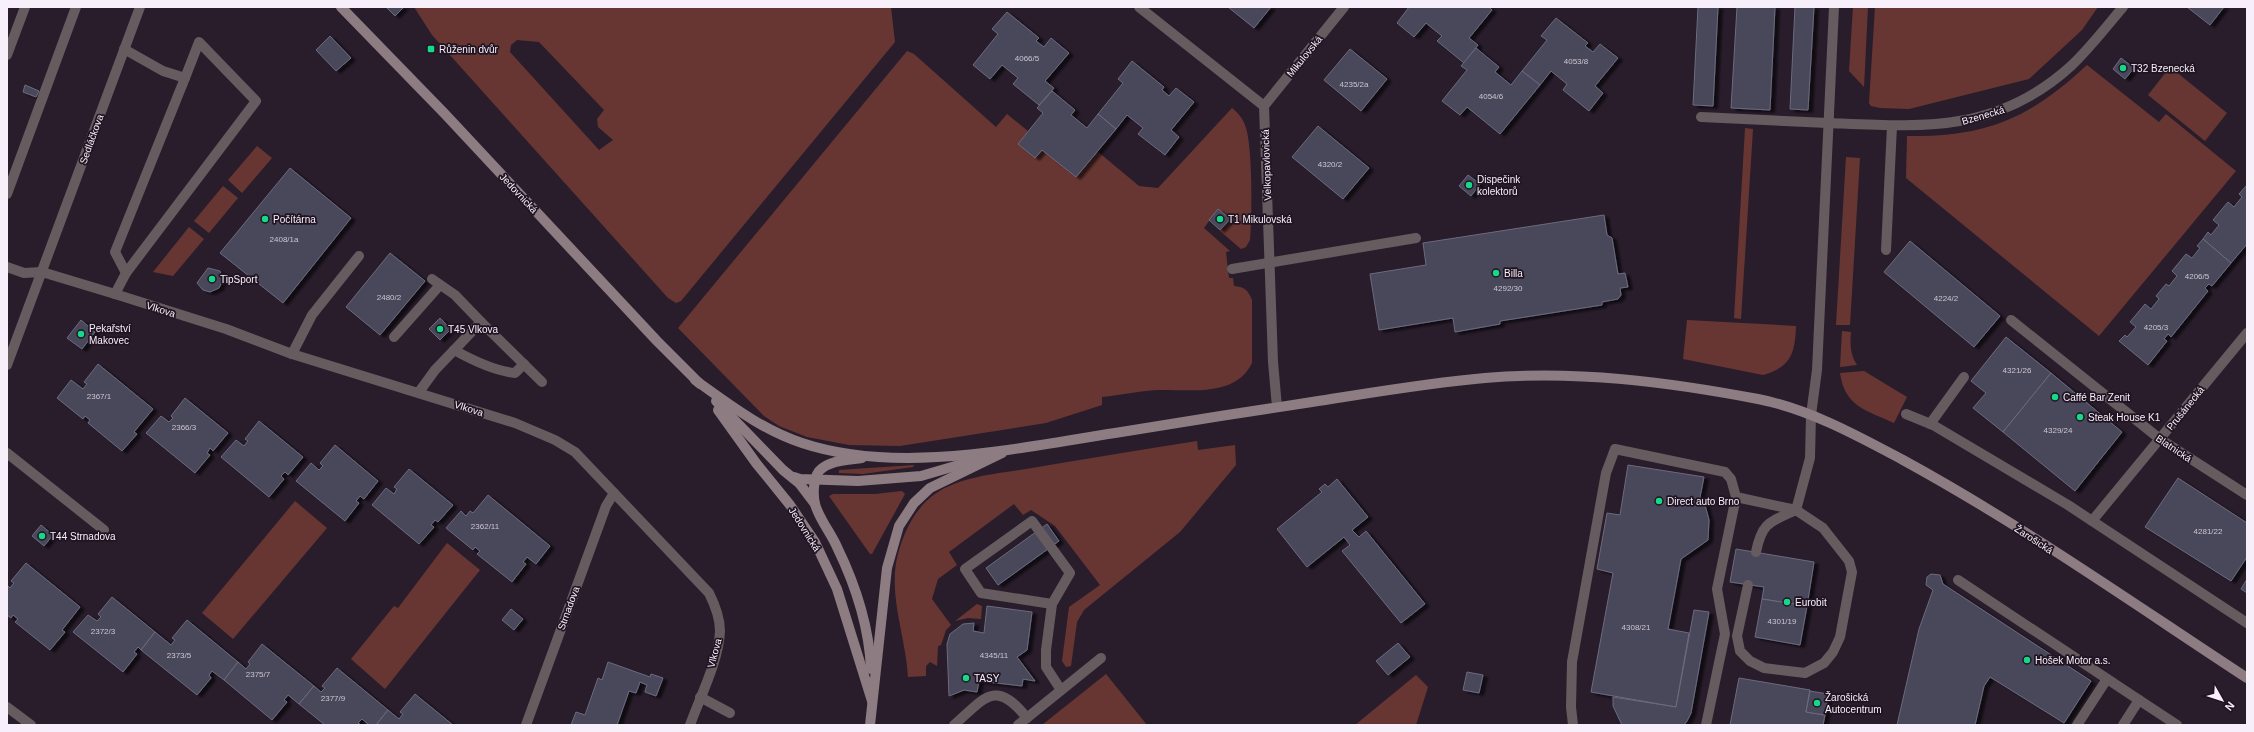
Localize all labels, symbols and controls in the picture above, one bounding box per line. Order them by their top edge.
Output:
street label: Mikulovská [1285,33,1324,79]
marker: Růženin dvůr [426,44,436,54]
place label: Růženin dvůr [439,44,499,55]
house number: 4066/5 [1015,54,1040,63]
house number: 4053/8 [1564,57,1589,66]
marker: T32 Bzenecká [2118,63,2128,73]
place label: T32 Bzenecká [2131,63,2195,74]
house number: 4235/2a [1340,80,1369,89]
house number: 4054/6 [1479,92,1504,101]
street label: Bzenecká [1961,104,2006,127]
street label: Sedláčkova [77,113,106,165]
street label: Velkopavlovická [1260,129,1273,201]
house number: 4320/2 [1318,160,1343,169]
street label: Jedovnická [498,171,540,216]
place label: Dispečink kolektorů [1477,174,1521,197]
marker: Dispečink kolektorů [1464,180,1474,190]
marker: Počítárna [260,214,270,224]
place label: Počítárna [273,214,316,225]
marker: T1 Mikulovská [1215,214,1225,224]
place label: T1 Mikulovská [1228,214,1292,225]
house number: 2408/1a [270,235,299,244]
marker: Billa [1491,268,1501,278]
place label: Billa [1504,268,1523,279]
house number: 4206/5 [2185,272,2210,281]
marker: TipSport [207,274,217,284]
place label: TipSport [220,274,258,285]
house number: 4292/30 [1494,284,1523,293]
house number: 2480/2 [377,293,402,302]
house number: 4224/2 [1934,294,1959,303]
street label: Vlkova [145,300,177,319]
place label: Pekařství Makovec [89,323,131,346]
house number: 4205/3 [2144,323,2169,332]
marker: T45 Vlkova [435,324,445,334]
place label: T45 Vlkova [448,324,498,335]
marker: Pekařství Makovec [76,329,86,339]
house number: 4321/26 [2003,366,2032,375]
street label: Prušánecká [2164,384,2207,432]
house number: 2367/1 [87,392,112,401]
marker: Caffé Bar Zenit [2050,392,2060,402]
place label: Caffé Bar Zenit [2063,392,2130,403]
street label: Vlkova [453,399,485,418]
marker: Steak House K1 [2075,412,2085,422]
place label: Steak House K1 [2088,412,2161,423]
house number: 2366/3 [172,423,197,432]
house number: 4329/24 [2044,426,2073,435]
street label: Blatnická [2154,433,2194,465]
marker: Direct auto Brno [1654,496,1664,506]
place label: Direct auto Brno [1667,496,1740,507]
street label: Jedovnická [787,505,823,554]
house number: 2362/11 [471,522,500,531]
street label: Žarošická [2013,522,2056,556]
house number: 4281/22 [2194,527,2223,536]
marker: T44 Strnadova [37,531,47,541]
place label: T44 Strnadova [50,531,116,542]
street label: Strnadova [556,584,582,631]
marker: Eurobit [1782,597,1792,607]
place label: Eurobit [1795,597,1827,608]
house number: 4301/19 [1768,617,1797,626]
house number: 4308/21 [1622,623,1651,632]
house number: 2372/3 [91,627,116,636]
street label: Vlkova [705,637,724,669]
house number: 2373/5 [167,651,192,660]
house number: 4345/11 [980,651,1009,660]
marker: Hošek Motor a.s. [2022,655,2032,665]
place label: Hošek Motor a.s. [2035,655,2111,666]
house number: 2375/7 [246,670,271,679]
marker: TASY [961,673,971,683]
place label: TASY [974,673,1000,684]
north arrow [2202,680,2242,720]
place label: Žarošická Autocentrum [1825,691,1882,715]
house number: 2377/9 [321,694,346,703]
marker: Žarošická Autocentrum [1812,698,1822,708]
text: N [2223,699,2237,713]

